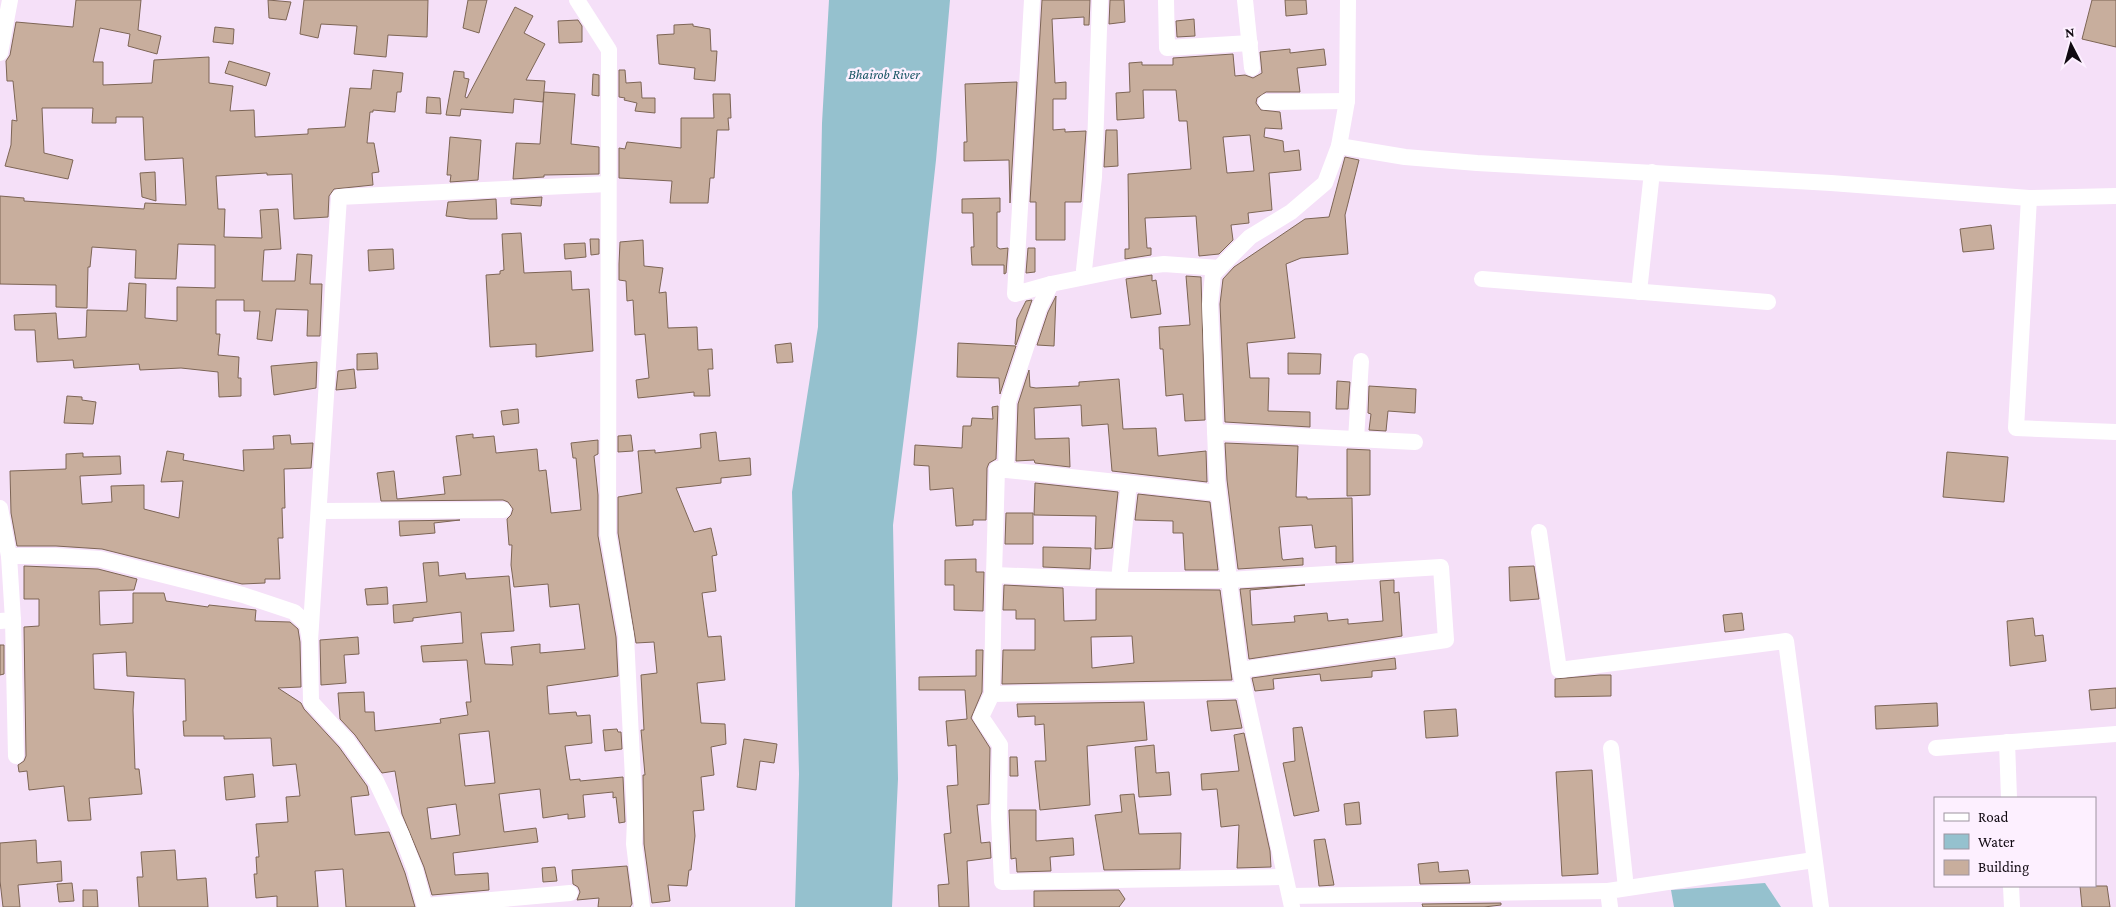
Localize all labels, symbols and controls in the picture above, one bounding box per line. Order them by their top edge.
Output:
north arrow [2046,20,2096,70]
text: N [2064,24,2076,41]
water label: Bhairob River [848,66,921,82]
legend [1934,797,2096,887]
text: Road [1978,809,2009,825]
text: Water [1978,834,2015,850]
text: Building [1978,859,2029,876]

